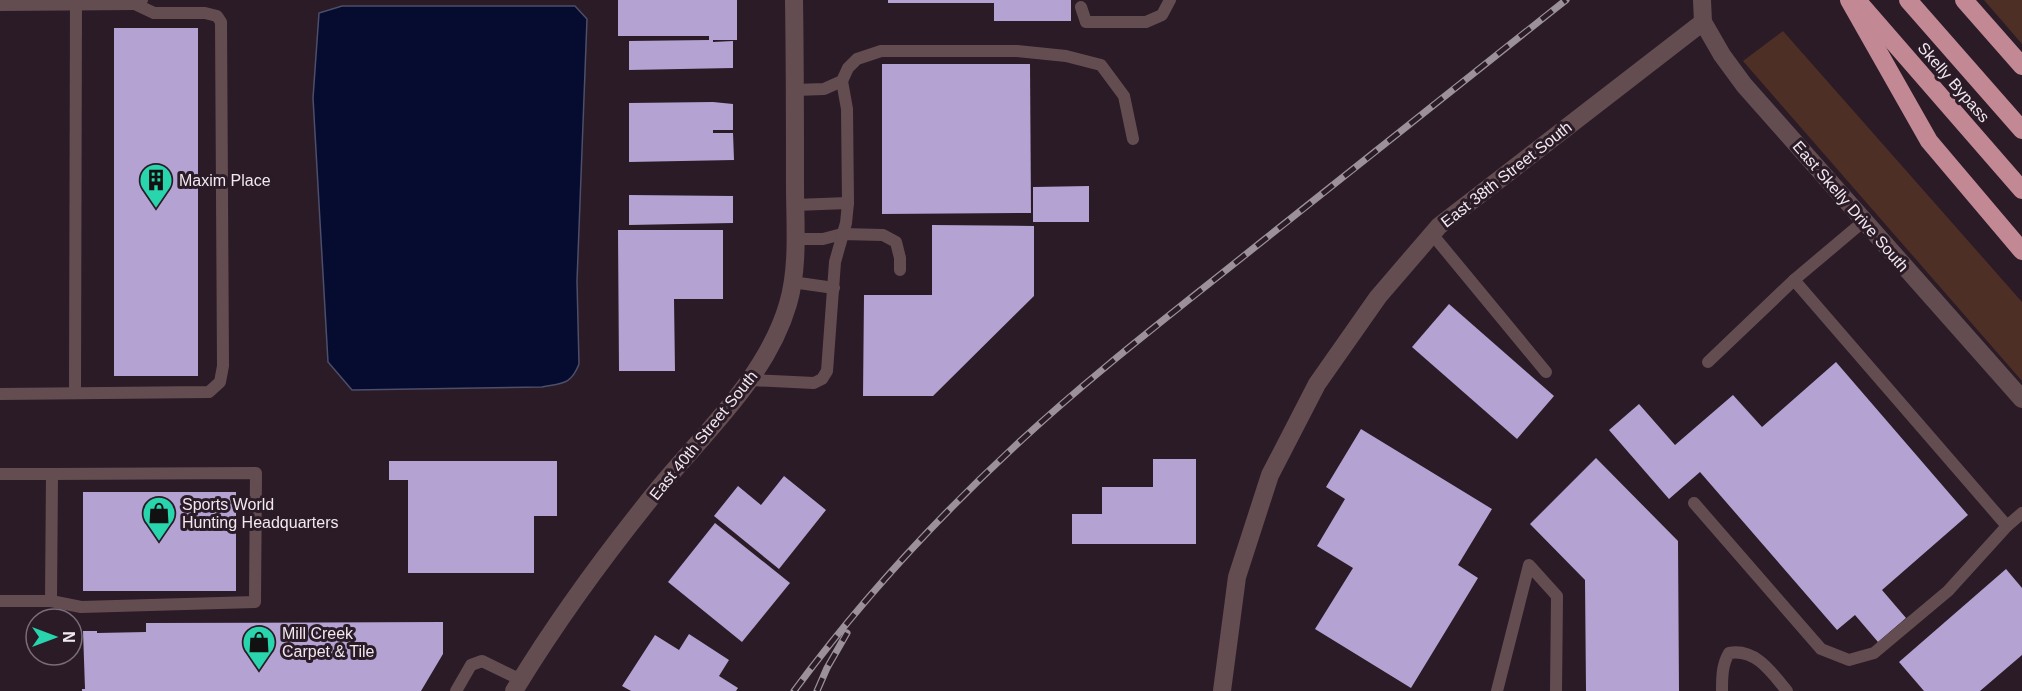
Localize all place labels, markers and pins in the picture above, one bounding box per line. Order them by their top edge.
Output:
building icon: Maxim Place [138,162,174,209]
place label: Maxim Place [179,172,271,189]
shop icon: Sports World Hunting Headquarters [141,495,177,542]
place label: Sports World Hunting Headquarters [182,496,339,531]
shop icon: Mill Creek Carpet & Tile [241,624,277,671]
place label: Mill Creek Carpet & Tile [282,625,375,660]

